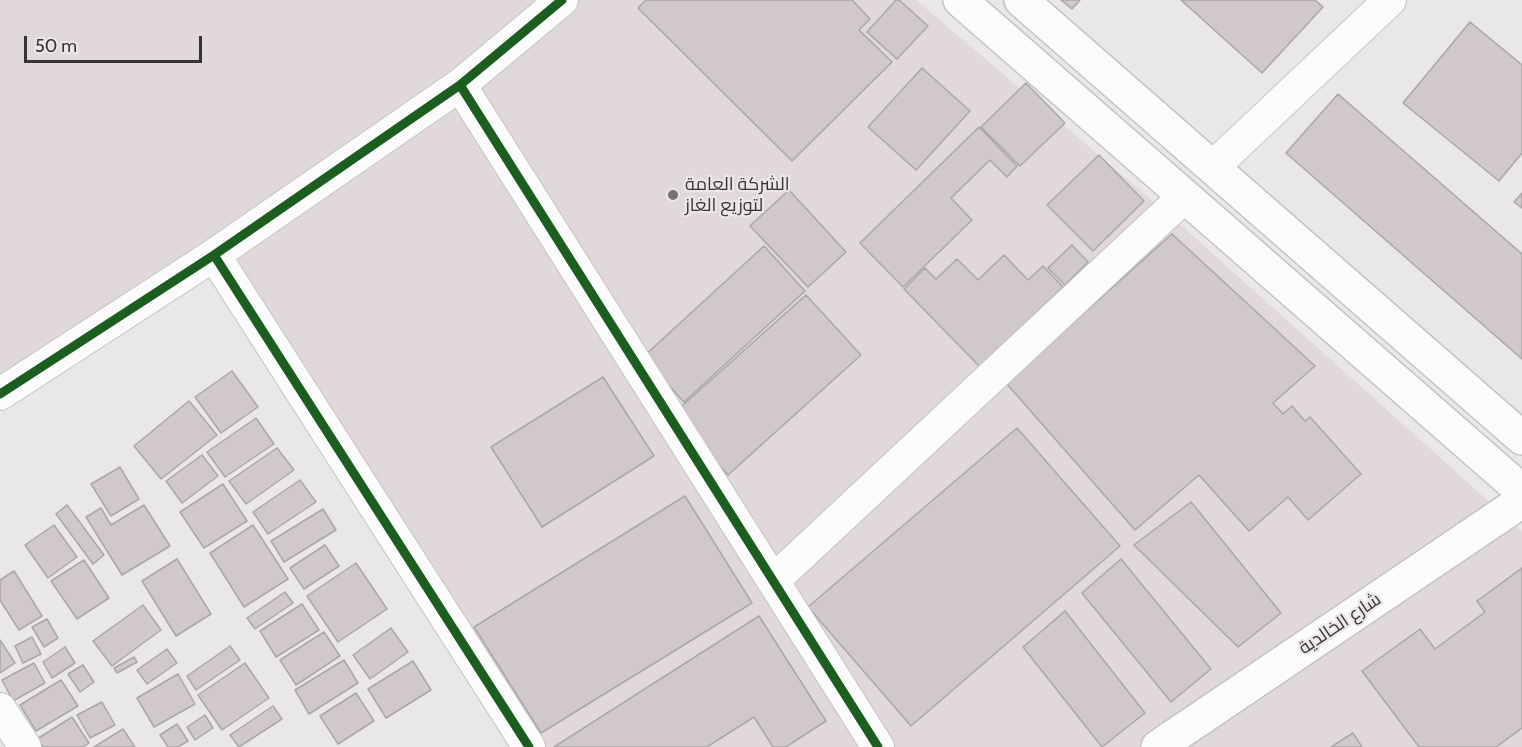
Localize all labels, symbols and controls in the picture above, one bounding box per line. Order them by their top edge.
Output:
scale bar [27,24,206,62]
text: 50 m [35,35,77,57]
place label: الشركة العامة لتوزيع الغاز [685,174,790,216]
marker: الشركة العامة لتوزيع الغاز [666,188,680,202]
street label: شارع الخالدية [1295,589,1385,659]

